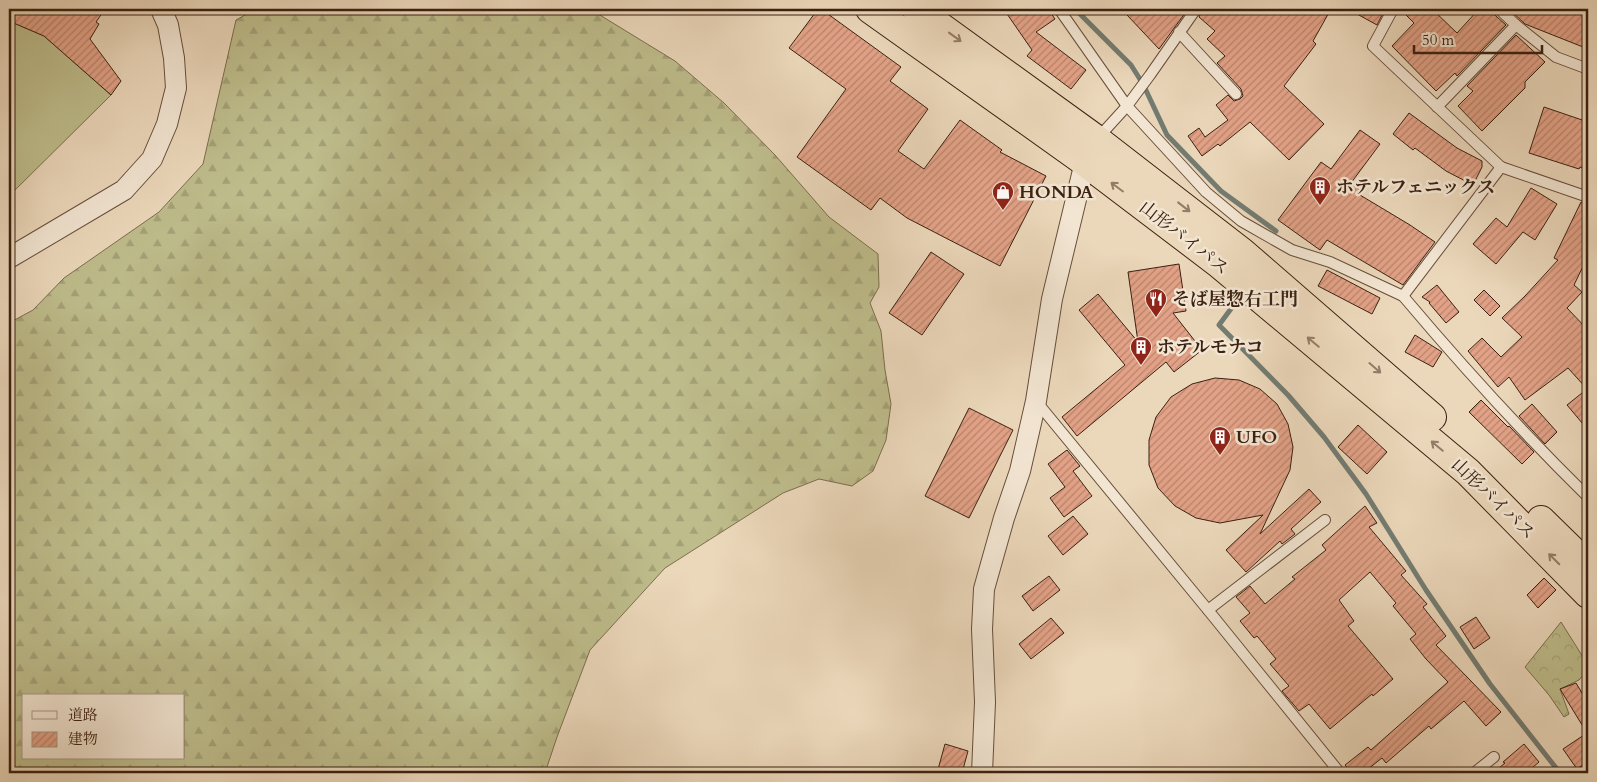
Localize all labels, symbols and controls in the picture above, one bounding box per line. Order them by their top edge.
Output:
scale bar [1414,22,1542,54]
text: 50 m [1422,30,1454,50]
one-way arrow [948,32,962,42]
building icon: ホテルフェニックス [1308,175,1332,206]
place label: ホテルフェニックス [1336,175,1495,200]
shop icon: HONDA [991,180,1015,211]
place label: HONDA [1019,180,1094,205]
one-way arrow [1111,181,1124,192]
street label: 山形バイパス [1134,195,1234,281]
one-way arrow [1177,202,1191,212]
restaurant icon: そば屋惣右工門 [1144,287,1168,318]
place label: そば屋惣右工門 [1172,287,1298,312]
building icon: ホテルモナコ [1129,335,1153,366]
place label: ホテルモナコ [1157,335,1263,360]
one-way arrow [1306,336,1319,348]
one-way arrow [1369,362,1382,374]
building icon: UFO [1208,425,1232,456]
place label: UFO [1236,425,1277,450]
one-way arrow [1431,441,1444,452]
street label: 山形バイパス [1446,453,1540,545]
one-way arrow [1548,553,1560,565]
legend [22,694,185,760]
text: 道路 [68,705,98,725]
text: 建物 [68,729,98,749]

